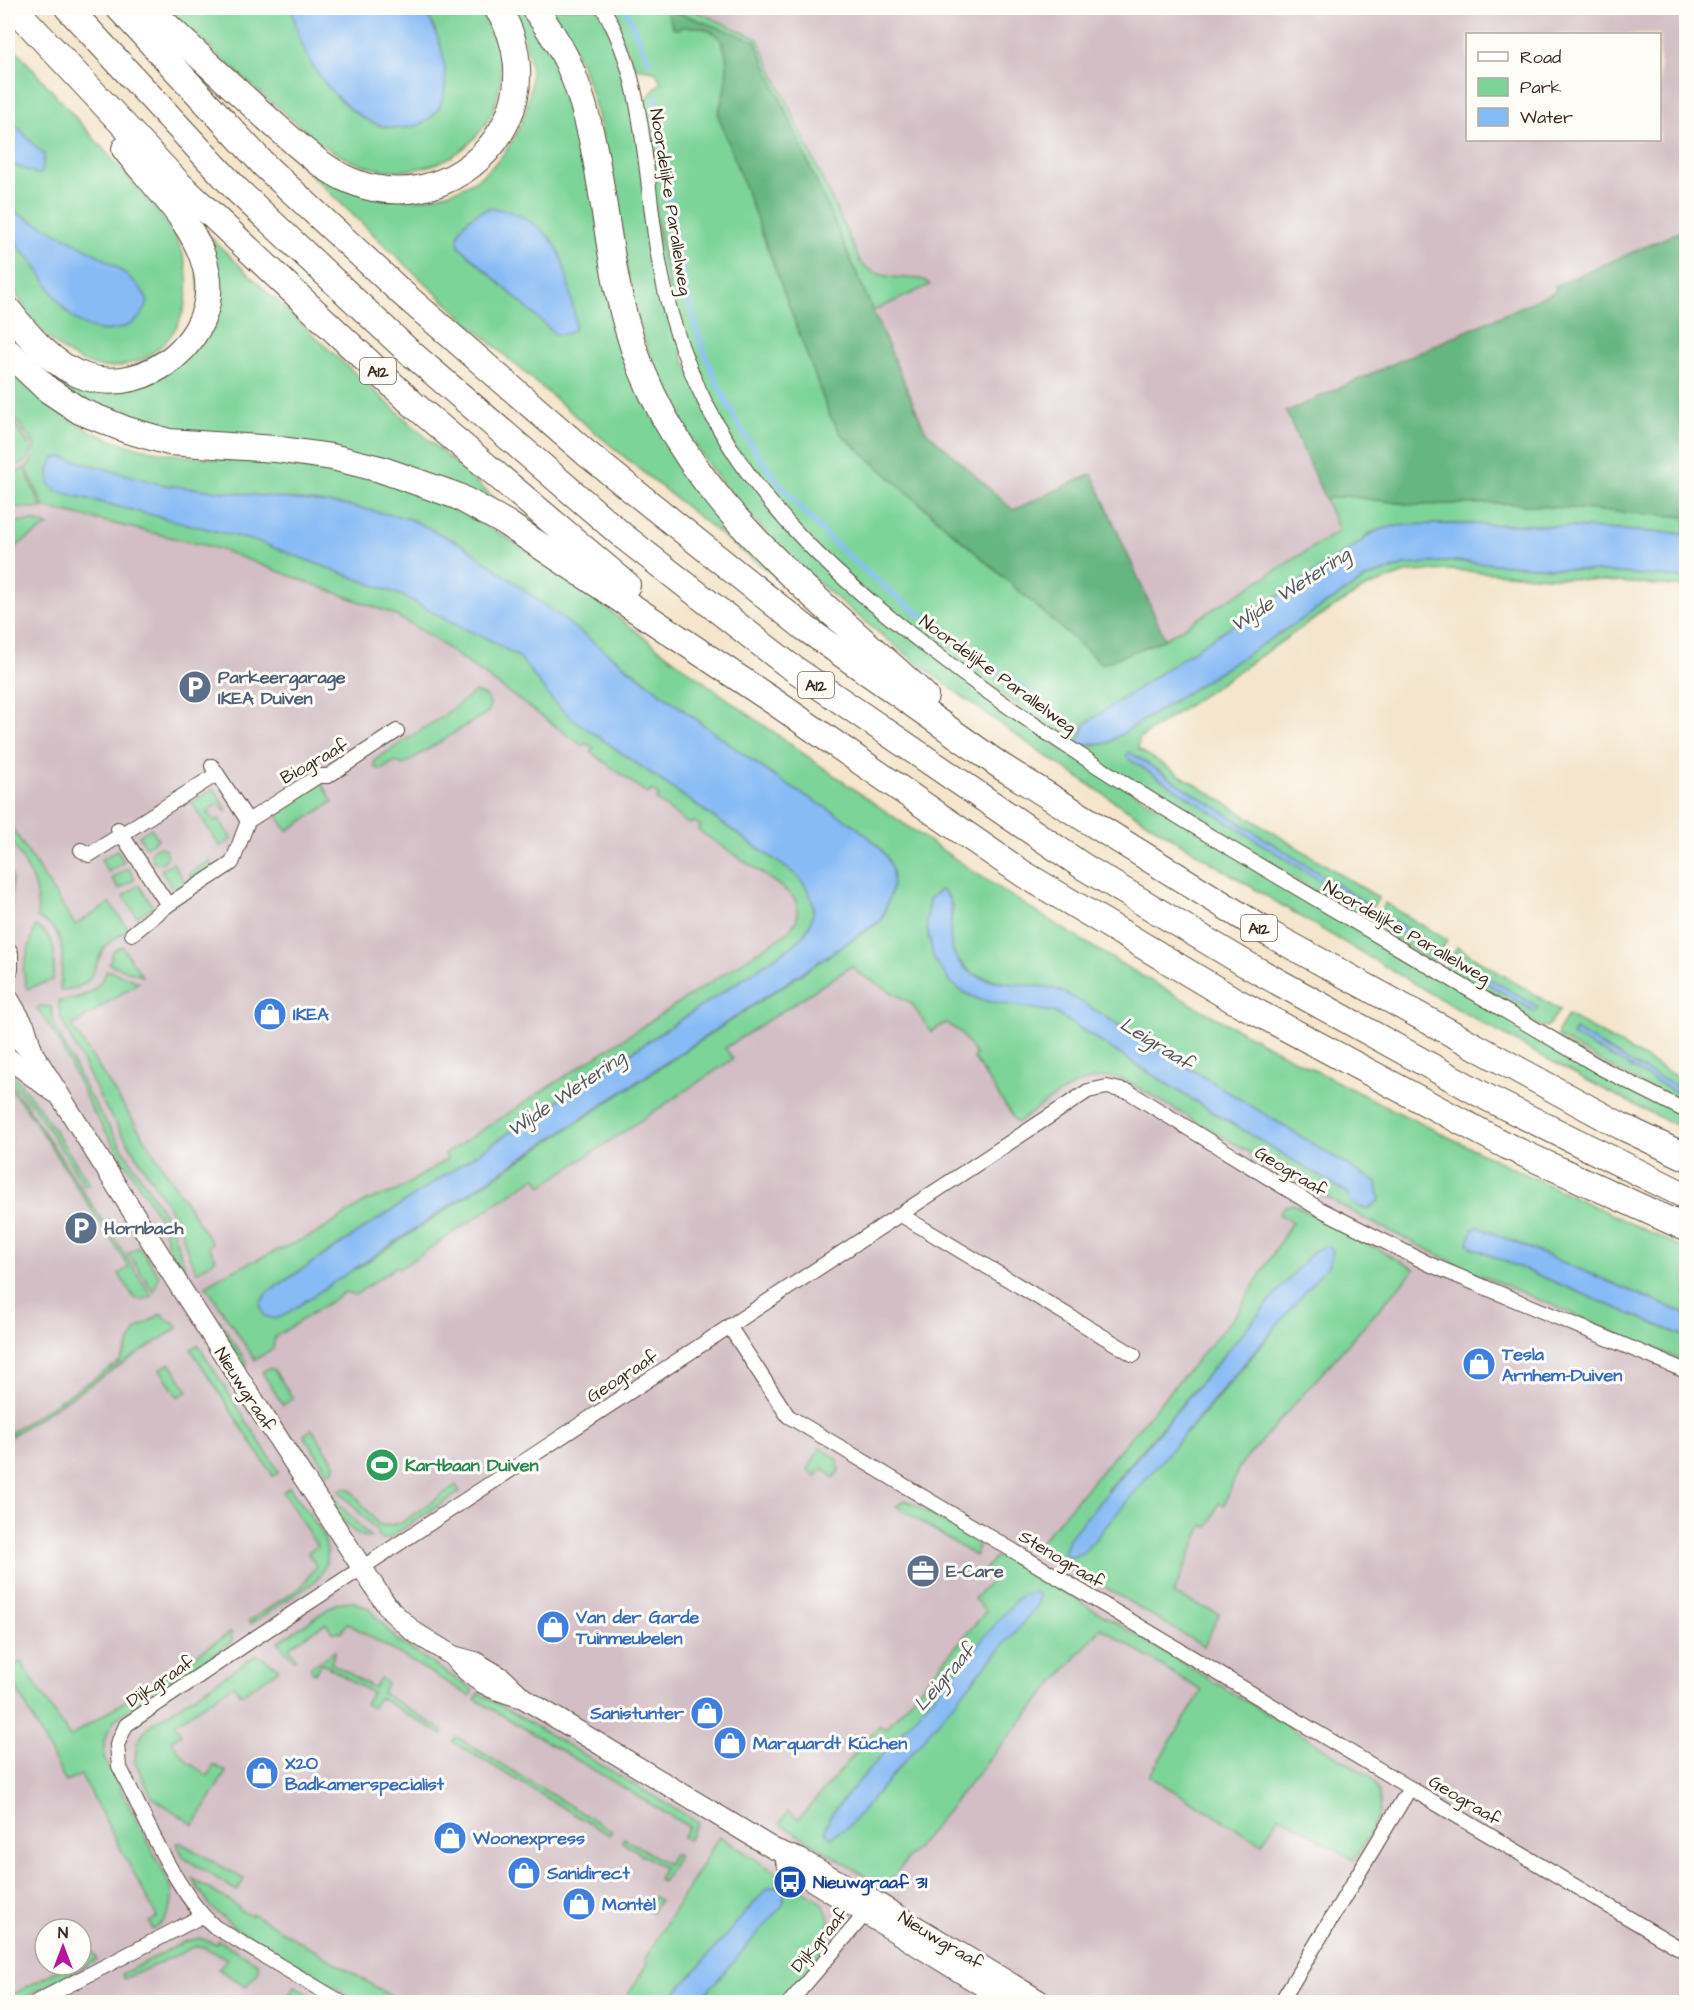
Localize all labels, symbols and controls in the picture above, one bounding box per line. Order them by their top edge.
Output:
legend [1466,33,1661,141]
text: Road [1520,45,1561,70]
text: Park [1520,75,1562,100]
text: Water [1520,105,1573,130]
street label: Noordelijke Parallelweg [642,107,698,297]
road number: A12 [360,358,396,384]
water label: Wijde Wetering [1225,540,1358,640]
street label: Noordelijke Parallelweg [913,609,1081,741]
place label: Parkeergarage IKEA Duiven [218,665,346,711]
parking icon: Parkeergarage IKEA Duiven [177,669,213,705]
road number: A12 [798,672,834,698]
street label: Biograaf [276,732,353,791]
street label: Noordelijke Parallelweg [1318,874,1495,991]
road number: A12 [1241,915,1277,941]
shop icon: IKEA [252,996,288,1032]
place label: IKEA [293,1002,329,1027]
water label: Leigraaf [1114,1010,1200,1079]
water label: Wijde Wetering [502,1043,633,1145]
street label: Geograaf [1249,1140,1332,1204]
parking icon: Hornbach [63,1210,99,1246]
place label: Hornbach [104,1216,185,1241]
street label: Nieuwgraaf [207,1342,281,1437]
place label: Tesla Arnhem-Duiven [1501,1342,1622,1388]
street label: Geograaf [582,1344,664,1410]
shop icon: Tesla Arnhem-Duiven [1461,1346,1497,1382]
sports icon: Kartbaan Duiven [364,1447,400,1483]
place label: Kartbaan Duiven [405,1453,539,1478]
street label: Stenograaf [1014,1524,1110,1596]
office icon: E-Care [905,1553,941,1589]
place label: E-Care [946,1559,1004,1584]
place label: Van der Garde Tuinmeubelen [575,1605,700,1651]
shop icon: Van der Garde Tuinmeubelen [535,1609,571,1645]
water label: Leigraaf [908,1636,984,1718]
street label: Dijkgraaf [121,1649,200,1714]
shop icon: Sanistunter [689,1695,725,1731]
place label: Sanistunter [589,1701,684,1726]
shop icon: Marquardt Küchen [712,1725,748,1761]
place label: Marquardt Küchen [753,1731,907,1756]
place label: X2O Badkamerspecialist [285,1751,445,1797]
shop icon: X2O Badkamerspecialist [244,1755,280,1791]
street label: Geograaf [1423,1769,1506,1833]
shop icon: Woonexpress [432,1820,468,1856]
place label: Woonexpress [472,1826,585,1851]
shop icon: Sanidirect [506,1855,542,1891]
place label: Sanidirect [546,1861,630,1886]
bus stop icon: Nieuwgraaf 31 [772,1864,808,1900]
place label: Nieuwgraaf 31 [813,1870,928,1896]
shop icon: Montèl [561,1886,597,1922]
place label: Montèl [602,1892,656,1917]
street label: Dijkgraaf [785,1903,855,1978]
street label: Nieuwgraaf [893,1905,988,1977]
north arrow [33,1917,93,1977]
text: N [58,1922,68,1944]

